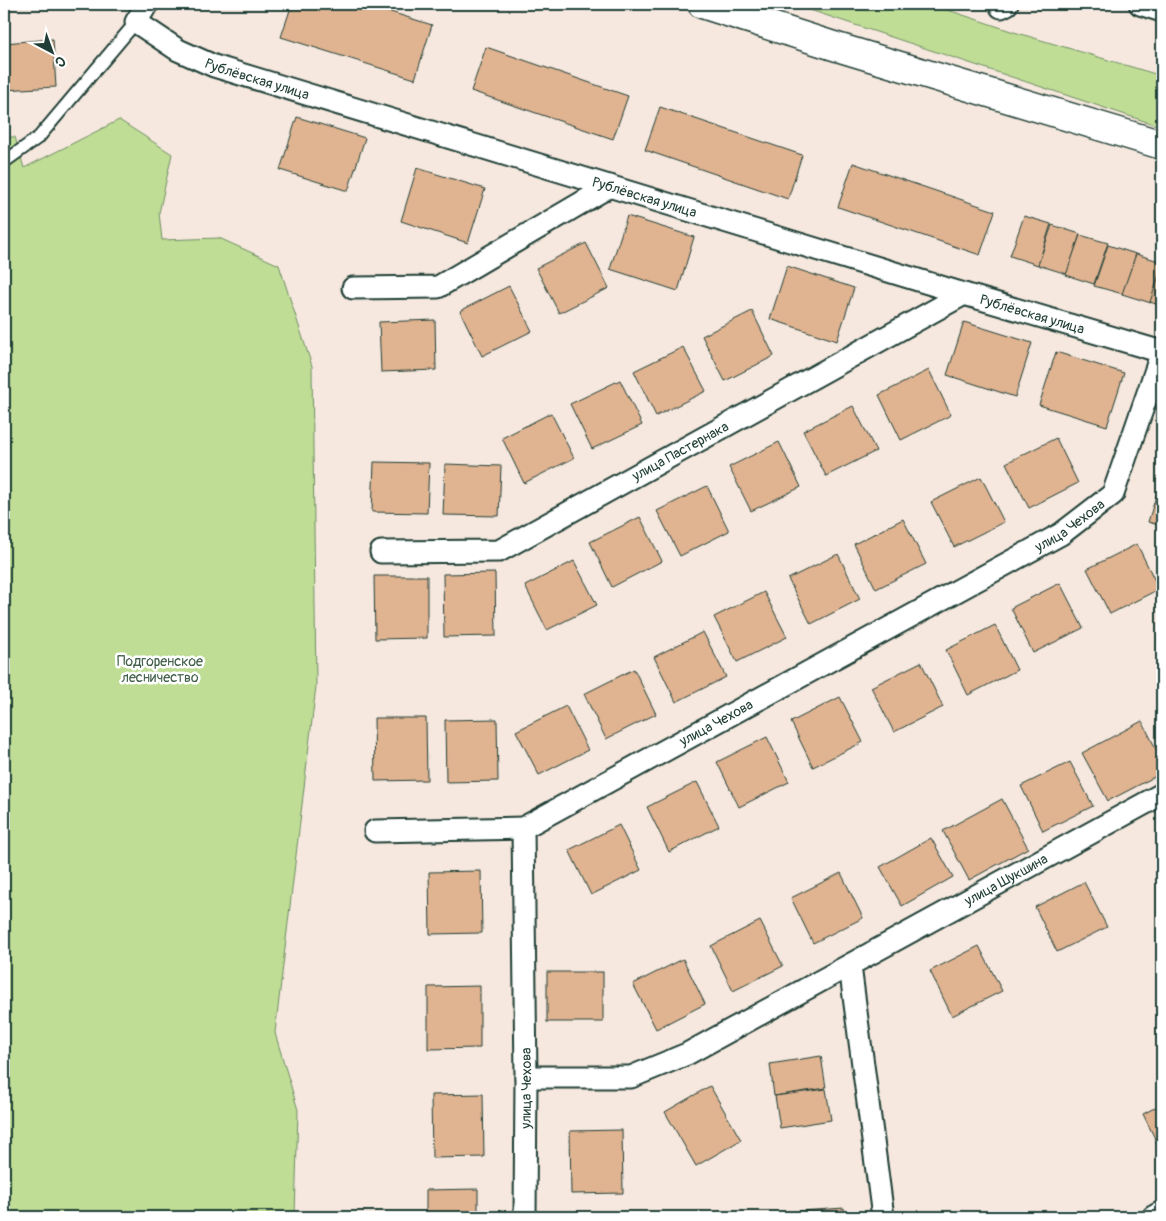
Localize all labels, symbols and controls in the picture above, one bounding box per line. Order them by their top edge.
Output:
north arrow [28,28,78,78]
text: С [51,52,69,71]
street label: Рублёвская улица [202,55,311,103]
street label: Рублёвская улица [590,174,699,221]
street label: Рублёвская улица [978,291,1086,338]
street label: улица Пастернака [628,418,732,485]
street label: улица Чехова [1031,496,1108,556]
park label: Подгоренское лесничество [117,653,203,686]
street label: улица Чехова [676,696,756,750]
street label: улица Шукшина [961,850,1051,910]
street label: улица Чехова [518,1047,535,1130]

